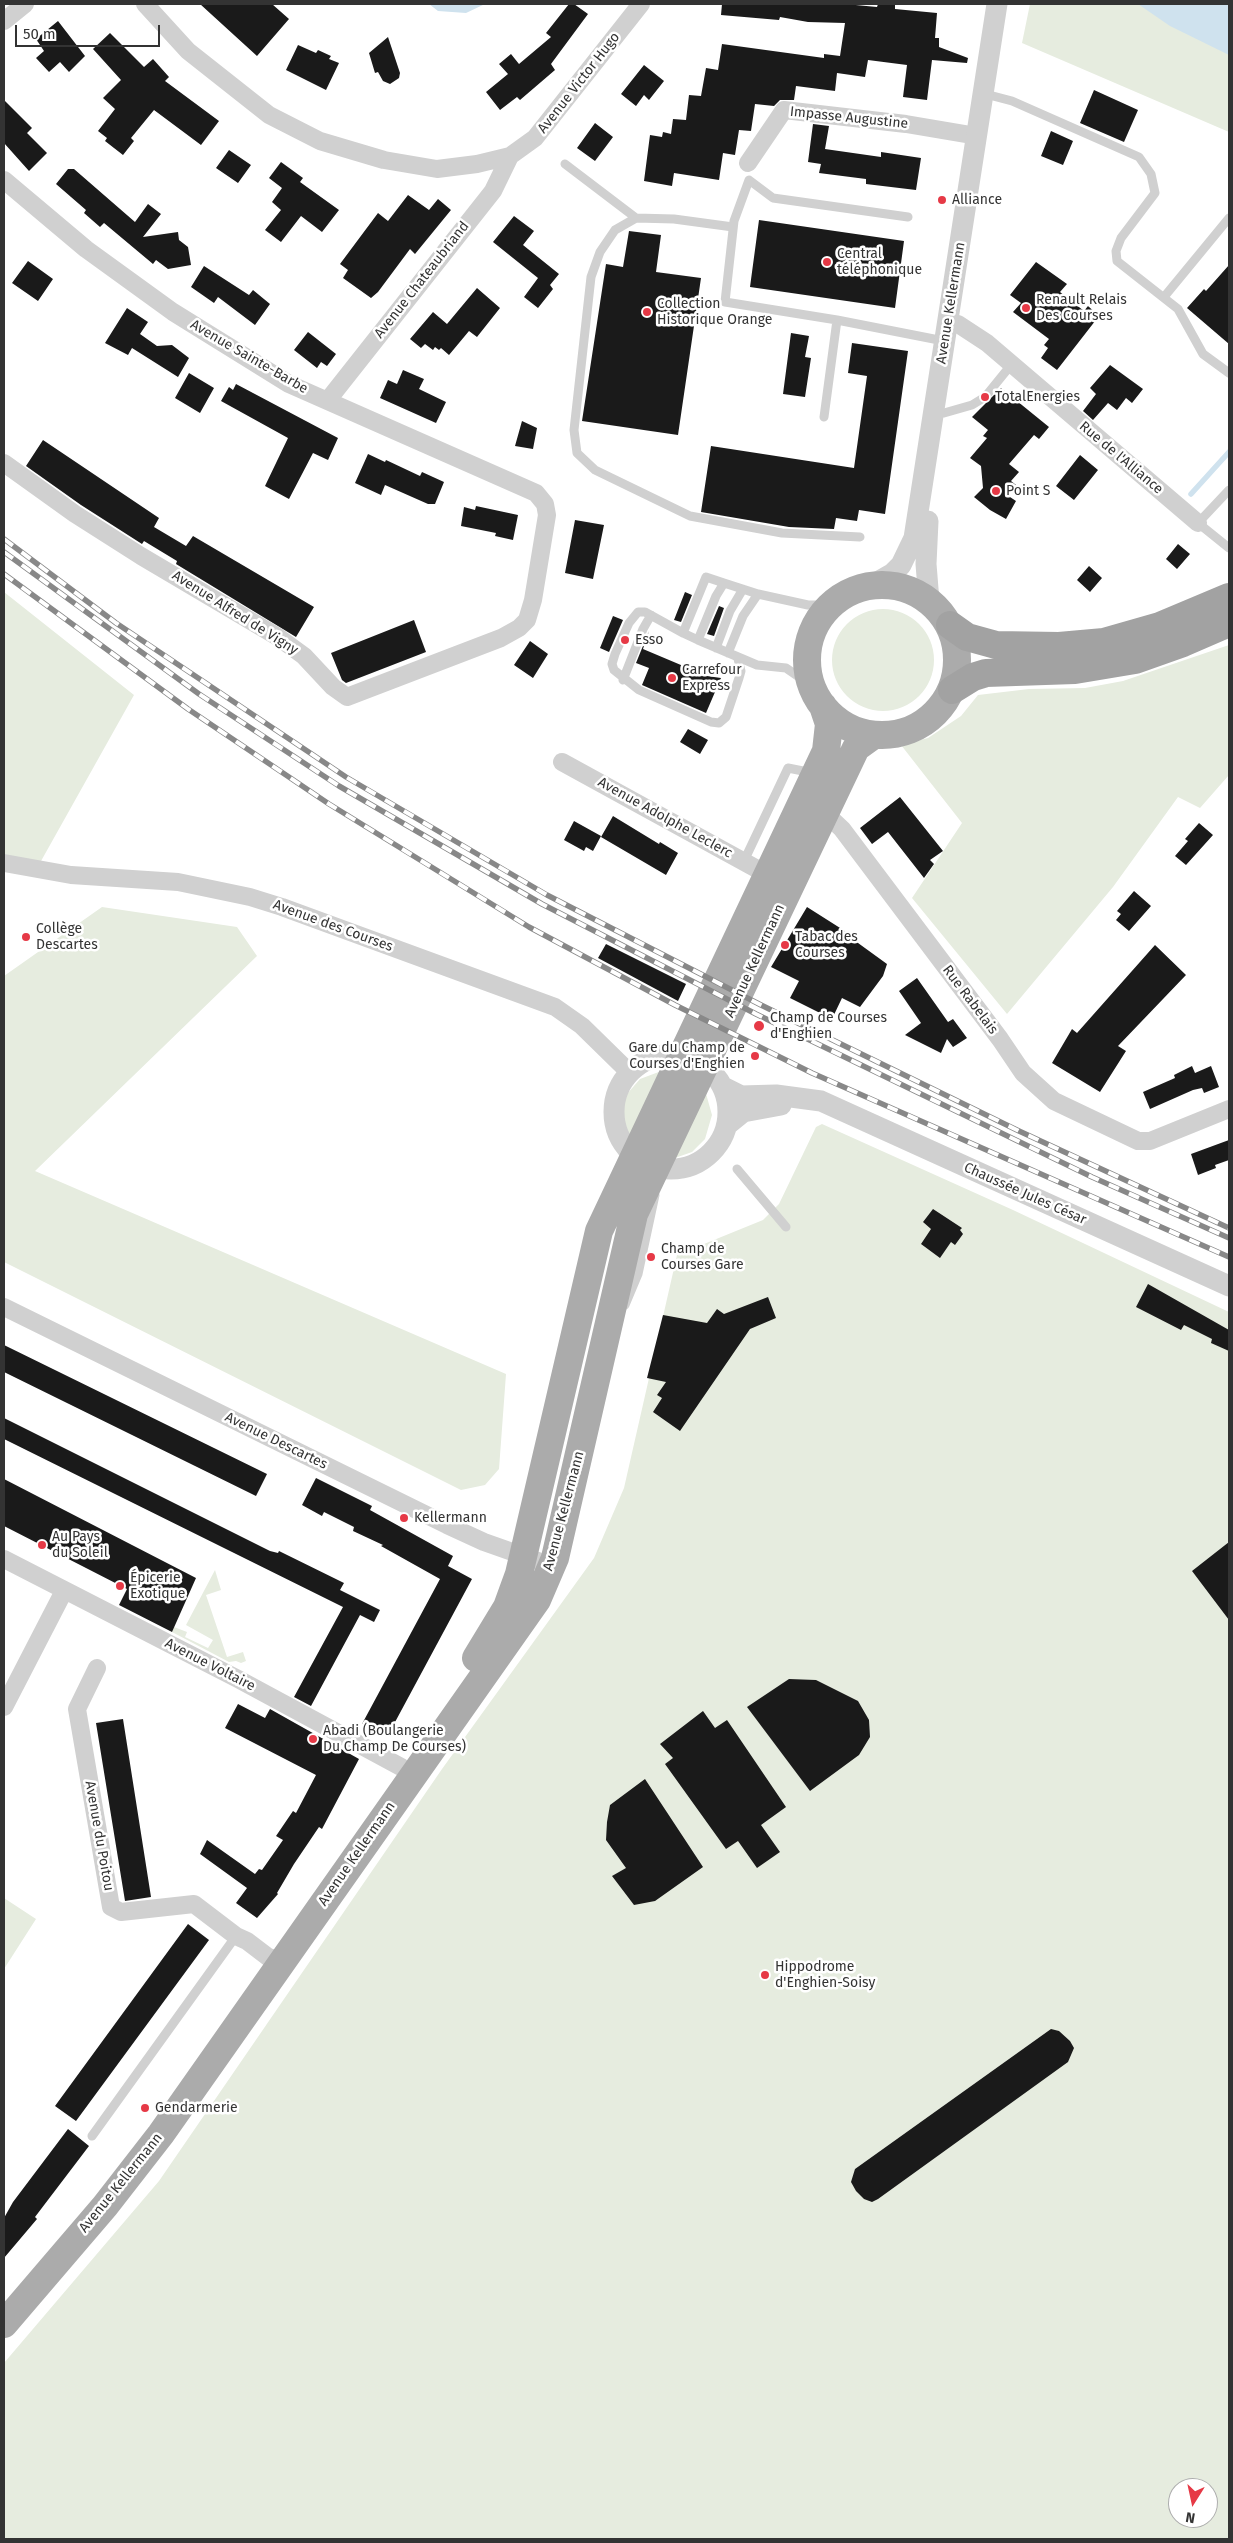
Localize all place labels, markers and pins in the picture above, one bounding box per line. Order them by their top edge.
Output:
place label: Alliance [952,192,1002,208]
marker: Alliance [936,194,948,206]
place label: Central téléphonique [837,246,922,278]
marker: Central téléphonique [821,256,833,268]
place label: Renault Relais Des Courses [1036,292,1127,324]
place label: Collection Historique Orange [657,296,772,328]
marker: Renault Relais Des Courses [1020,302,1032,314]
marker: Collection Historique Orange [641,306,653,318]
place label: TotalEnergies [995,389,1080,405]
marker: TotalEnergies [979,391,991,403]
place label: Point S [1006,483,1050,499]
marker: Point S [990,485,1002,497]
place label: Esso [635,632,664,648]
marker: Esso [619,634,631,646]
place label: Carrefour Express [682,662,742,694]
marker: Carrefour Express [666,672,678,684]
place label: Collège Descartes [36,921,98,954]
place label: Tabac des Courses [795,929,858,962]
marker: Collège Descartes [20,931,32,943]
marker: Tabac des Courses [779,939,791,951]
place label: Champ de Courses d'Enghien [770,1010,887,1042]
marker: Champ de Courses d'Enghien [752,1019,766,1033]
place label: Gare du Champ de Courses d'Enghien [628,1040,745,1072]
marker: Gare du Champ de Courses d'Enghien [749,1050,761,1062]
place label: Champ de Courses Gare [661,1241,744,1274]
marker: Champ de Courses Gare [645,1251,657,1263]
place label: Kellermann [414,1510,487,1526]
marker: Kellermann [398,1512,410,1524]
place label: Au Pays du Soleil [52,1529,108,1561]
marker: Au Pays du Soleil [36,1539,48,1551]
place label: Épicerie Exotique [130,1570,185,1602]
marker: Épicerie Exotique [114,1580,126,1592]
place label: Abadi (Boulangerie Du Champ De Courses) [323,1723,466,1755]
marker: Abadi (Boulangerie Du Champ De Courses) [307,1733,319,1745]
place label: Hippodrome d'Enghien-Soisy [775,1959,875,1991]
marker: Hippodrome d'Enghien-Soisy [759,1969,771,1981]
place label: Gendarmerie [155,2100,238,2116]
marker: Gendarmerie [139,2102,151,2114]

